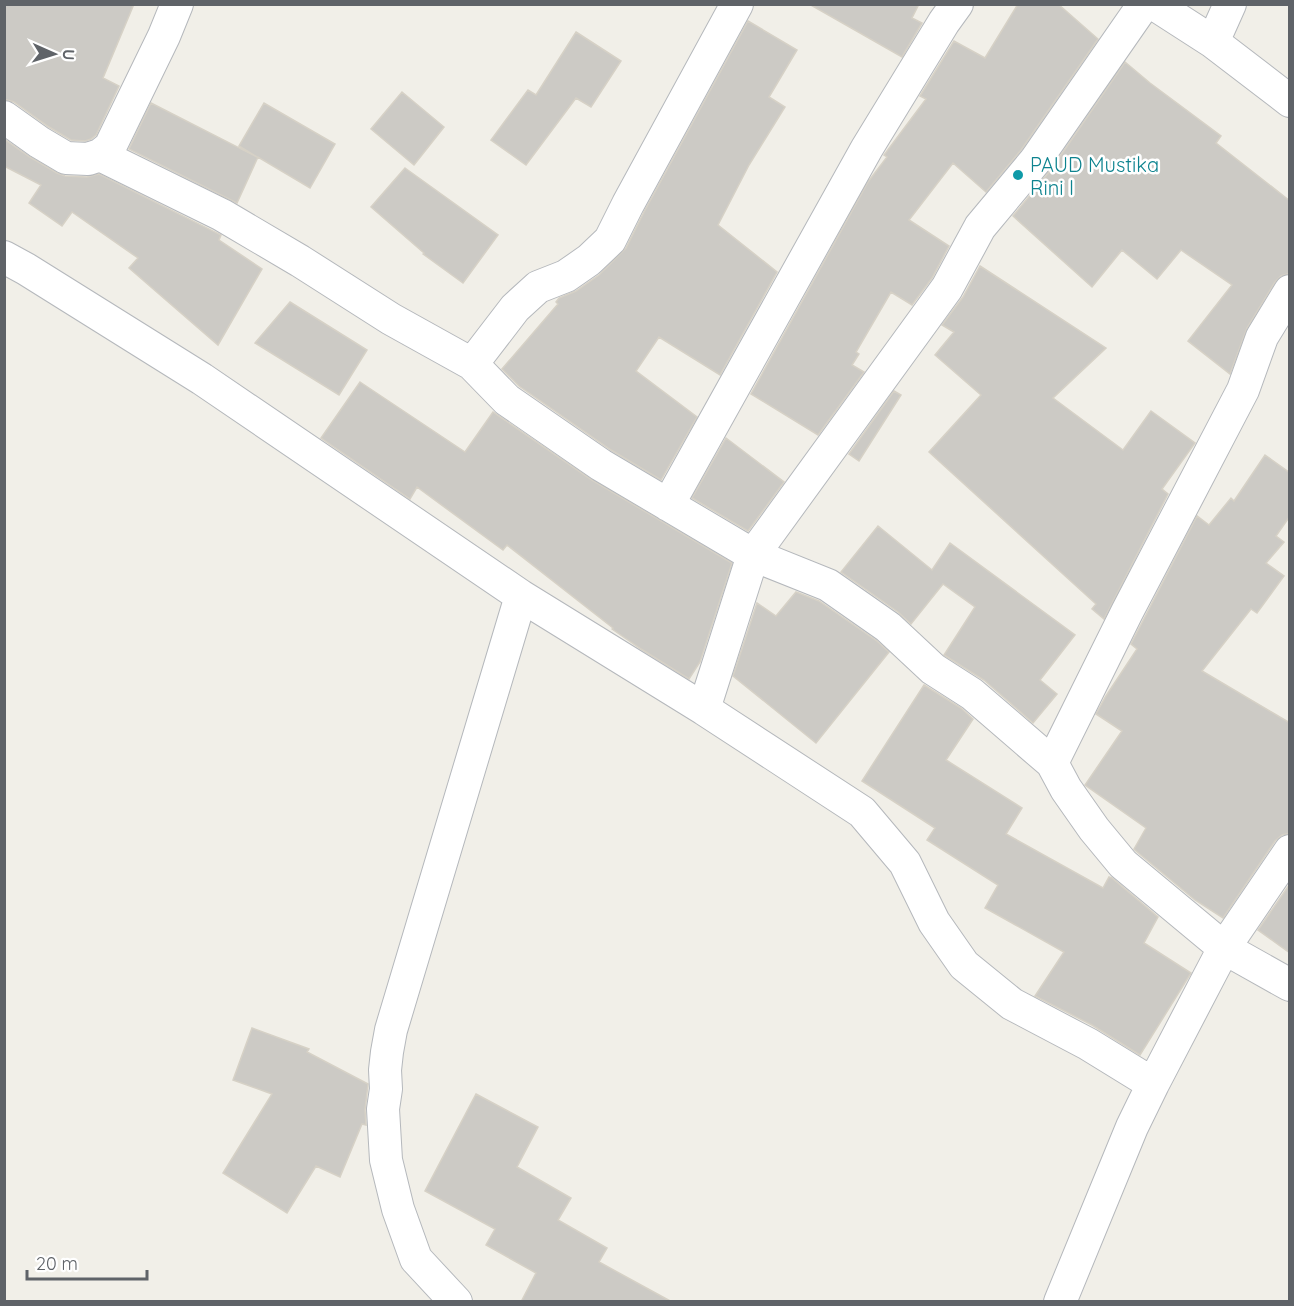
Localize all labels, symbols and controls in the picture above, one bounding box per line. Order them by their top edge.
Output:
north arrow [24,24,84,84]
text: U [59,49,79,61]
place label: PAUD Mustika Rini I [1030,152,1159,200]
marker: PAUD Mustika Rini I [1011,168,1025,182]
scale bar [27,1243,147,1281]
text: 20 m [36,1252,78,1275]

